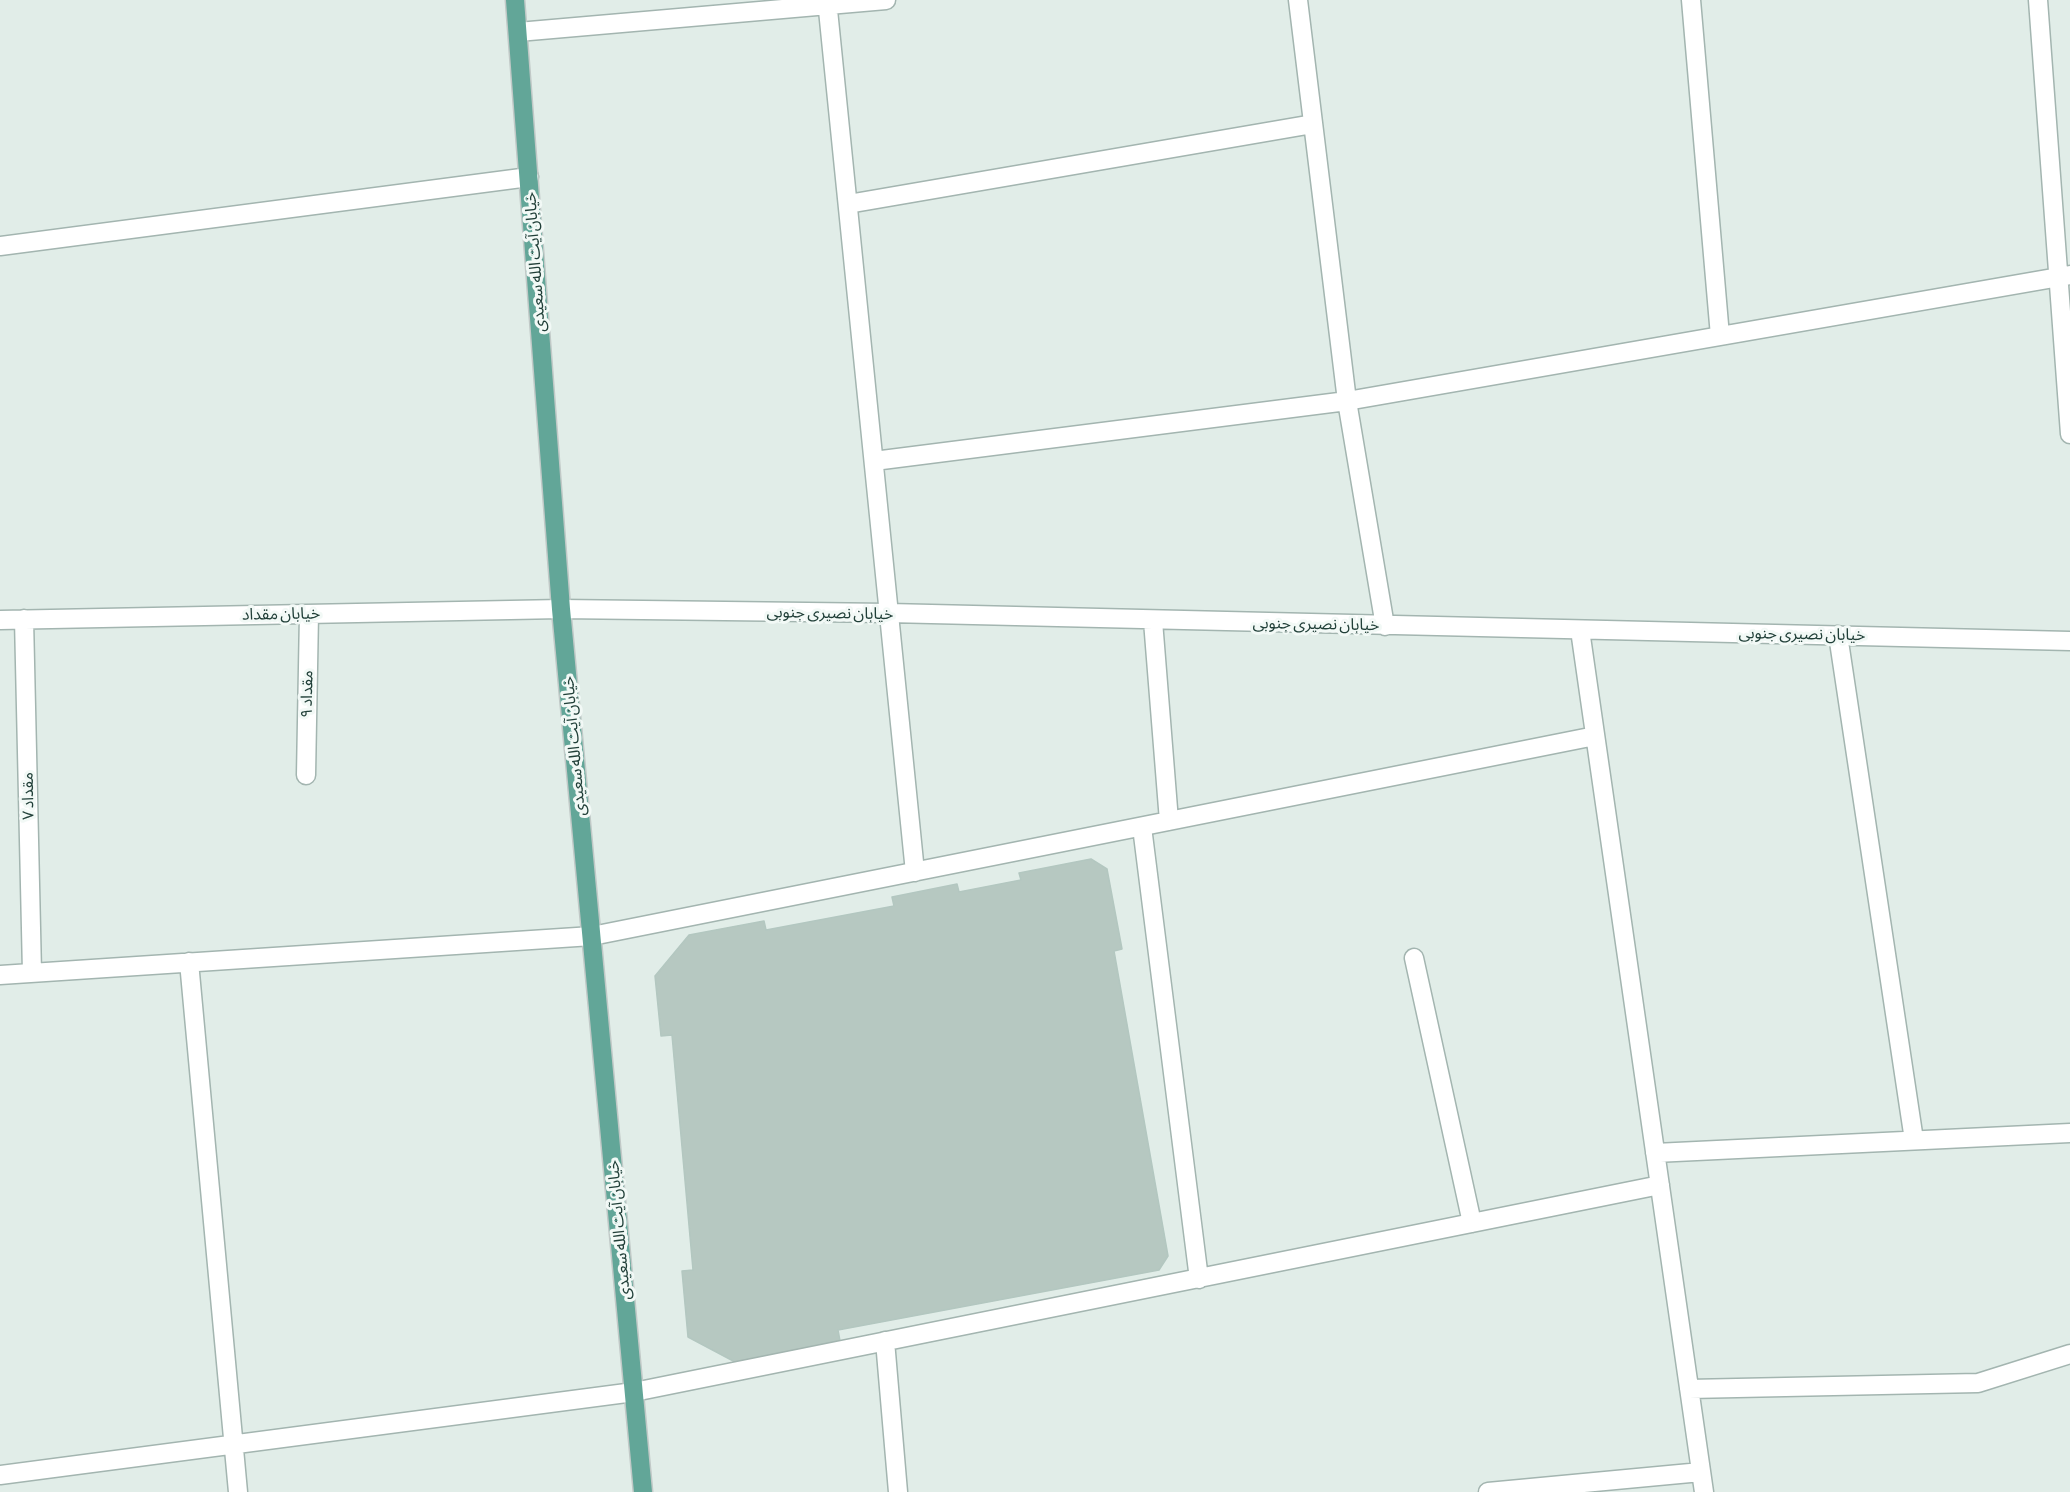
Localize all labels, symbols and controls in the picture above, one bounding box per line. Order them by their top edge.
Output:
street label: خیابان آیت الله سعیدی [521,191,549,333]
street label: خیابان نصیری جنوبی [766,602,894,624]
street label: خیابان مقداد [242,604,320,624]
street label: خیابان نصیری جنوبی [1252,613,1380,635]
street label: خیابان نصیری جنوبی [1738,623,1866,645]
street label: مقداد ۹ [297,670,317,718]
street label: خیابان آیت الله سعیدی [558,675,590,817]
street label: ۷ مقداد [18,772,38,820]
street label: خیابان آیت الله سعیدی [603,1159,635,1301]

